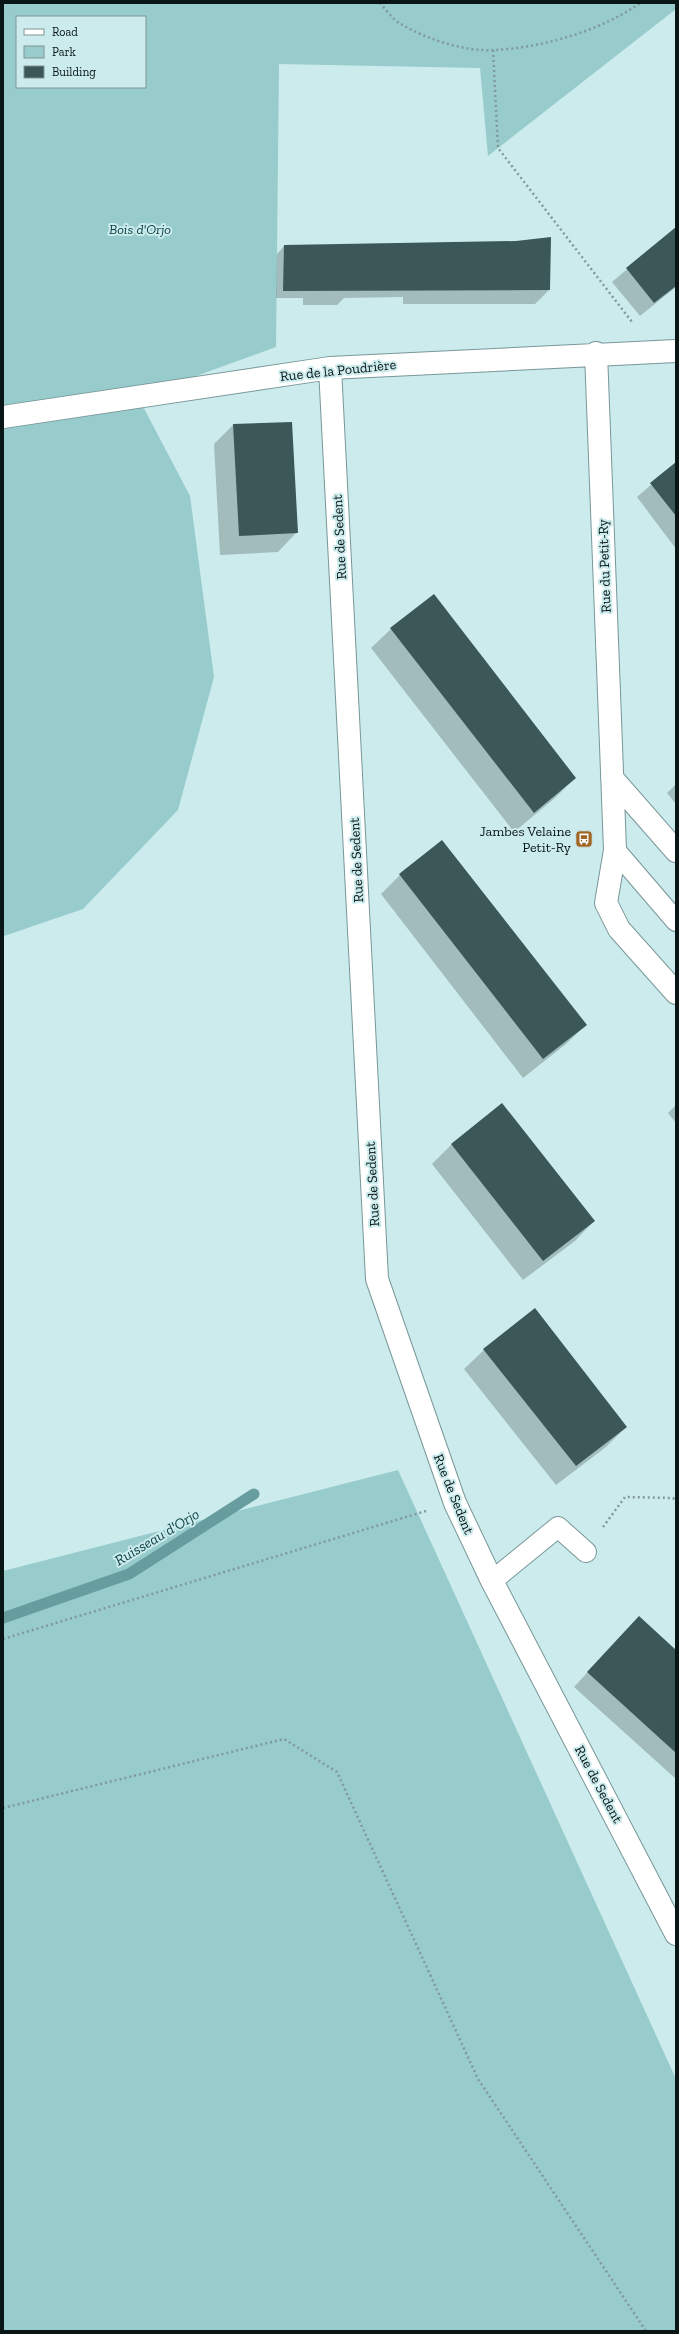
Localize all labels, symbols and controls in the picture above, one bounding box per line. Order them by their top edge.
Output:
legend [16,16,146,88]
text: Road [52,25,78,39]
text: Park [52,45,77,59]
text: Building [52,65,96,79]
park label: Bois d'Orjo [109,221,171,238]
street label: Rue de la Poudrière [279,356,397,385]
street label: Rue de Sedent [329,493,350,580]
street label: Rue du Petit-Ry [594,518,615,613]
street label: Rue de Sedent [346,816,367,903]
place label: Jambes Velaine Petit-Ry [480,823,572,856]
bus stop icon: Jambes Velaine Petit-Ry [574,829,594,849]
street label: Rue de Sedent [362,1140,383,1227]
street label: Rue de Sedent [430,1451,478,1538]
water label: Ruisseau d'Orjo [111,1505,203,1569]
street label: Rue de Sedent [571,1743,626,1827]

